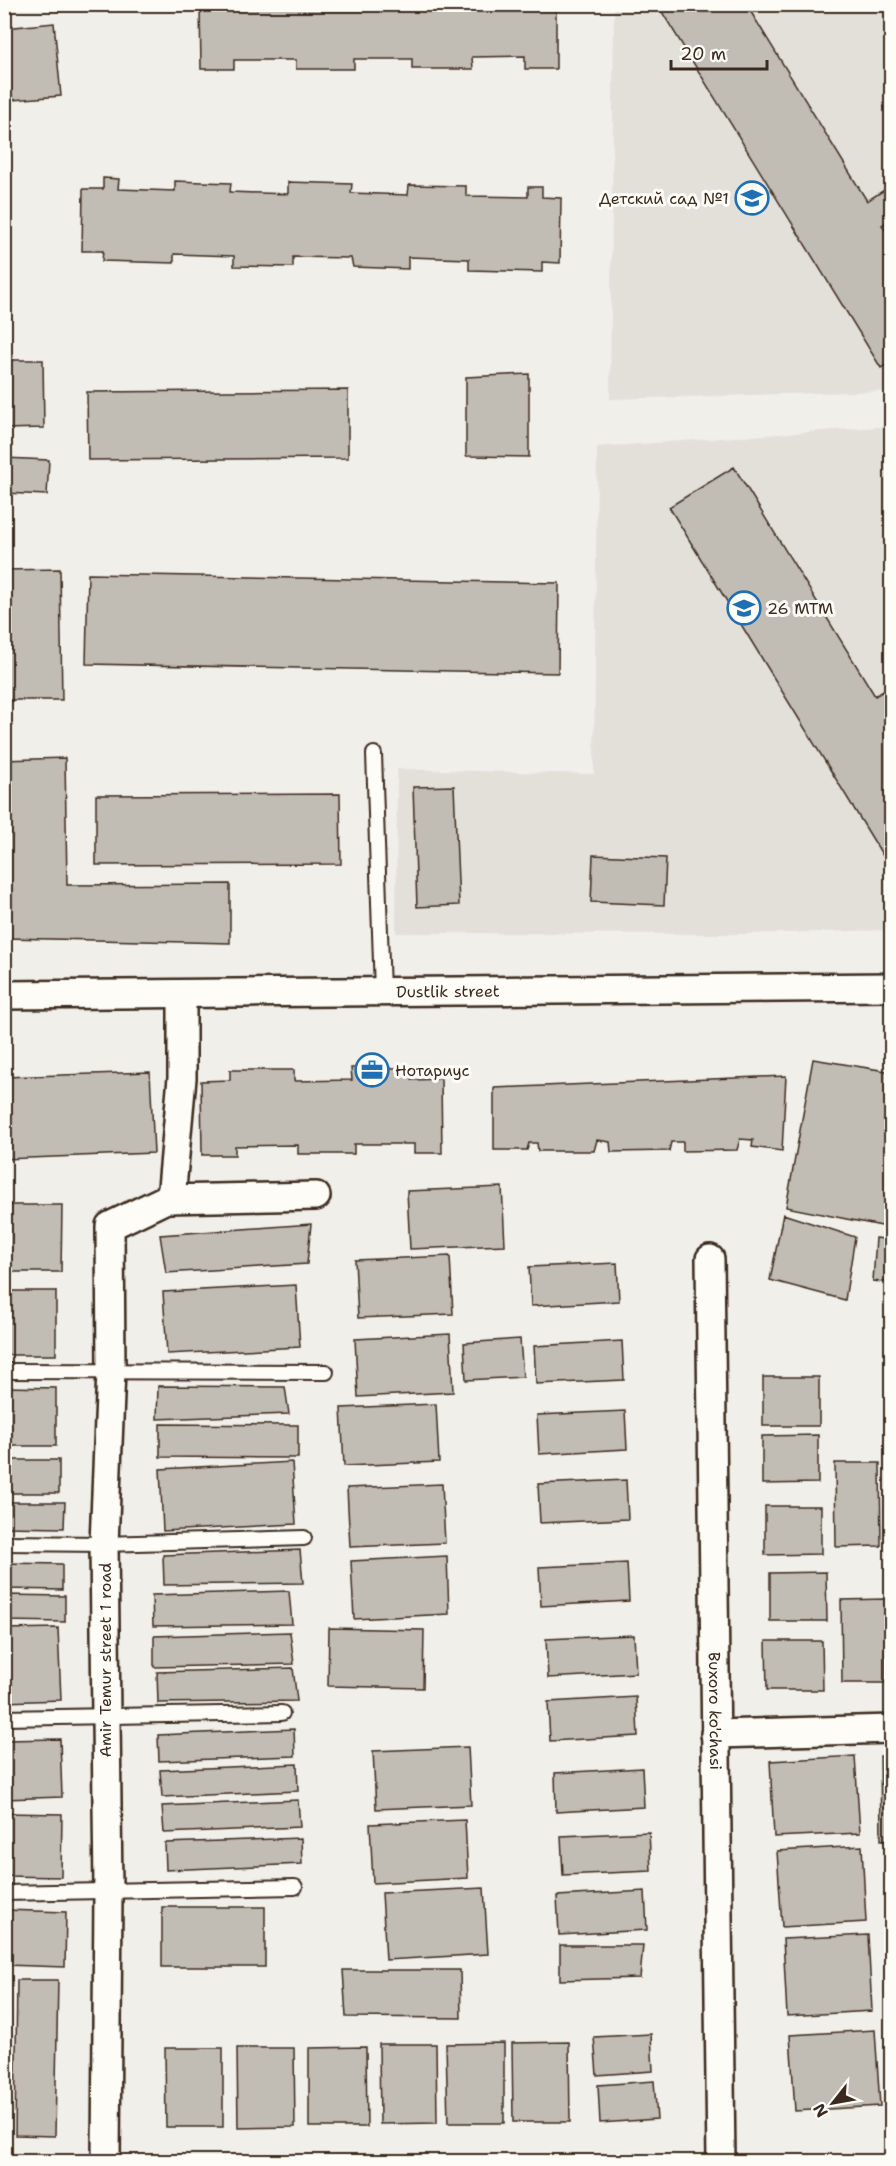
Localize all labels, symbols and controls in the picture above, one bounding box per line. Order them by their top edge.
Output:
scale bar [671,33,767,71]
text: 20 m [680,42,726,66]
school or university icon: Детский сад №1 [734,180,770,216]
place label: Детский сад №1 [599,188,729,209]
school or university icon: 26 MTM [726,590,762,626]
place label: 26 MTM [767,598,833,619]
street label: Dustlik street [396,981,500,1002]
office icon: Нотариус [354,1052,390,1088]
place label: Нотариус [395,1060,470,1081]
street label: Amir Temur street 1 road [95,1563,116,1757]
street label: Buxoro ko'chasi [704,1652,726,1770]
north arrow [803,2073,863,2133]
text: N [808,2100,833,2121]

